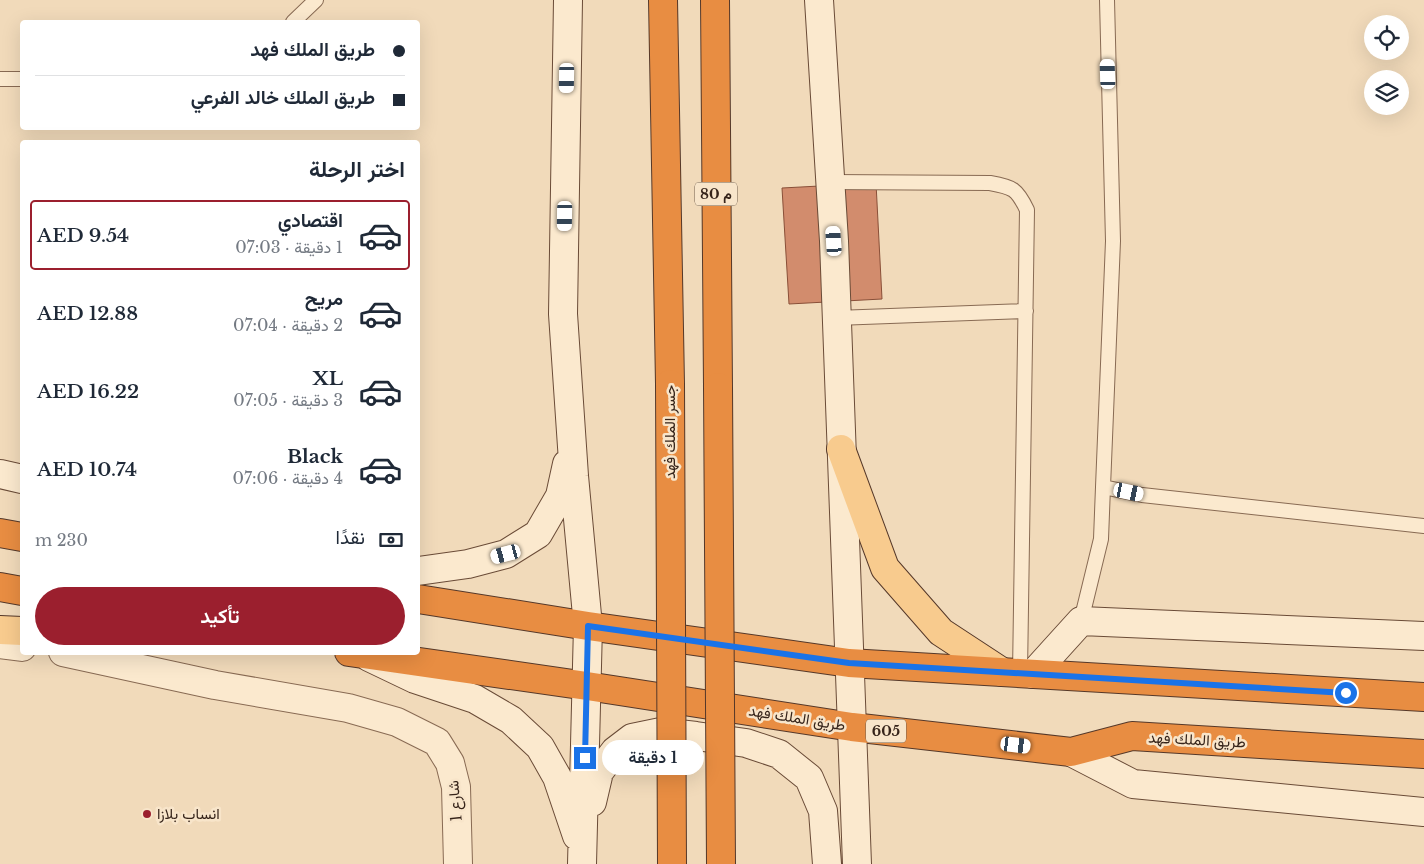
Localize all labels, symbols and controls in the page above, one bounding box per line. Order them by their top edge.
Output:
map controls [1364,15,1409,115]
button: locate [1364,15,1409,60]
text: طريق الملك فهد [250,38,375,61]
car [1099,59,1116,89]
car [559,63,574,93]
button: layers [1364,70,1409,115]
text: طريق الملك خالد الفرعي [191,86,375,109]
text: اختر الرحلة [309,156,405,183]
road number: م 80 [695,182,737,205]
car [557,201,572,231]
text: اقتصادي [278,209,343,232]
icon: car [358,213,403,258]
text: AED 9.54 [37,224,129,247]
car [825,226,842,256]
text: 1 دقيقة · 07:03 [235,237,343,257]
text: مريح [305,287,343,310]
icon: car [358,291,403,336]
text: AED 12.88 [37,302,138,325]
text: 2 دقيقة · 07:04 [233,315,343,335]
text: XL [313,367,343,390]
icon: car [358,369,403,414]
text: AED 16.22 [37,380,139,403]
street label: جسر الملك فهد [660,385,679,479]
text: 3 دقيقة · 07:05 [233,390,343,410]
text: Black [287,445,343,468]
icon: car [358,447,403,492]
text: AED 10.74 [37,458,137,481]
text: 4 دقيقة · 07:06 [233,468,343,488]
car [1112,482,1145,502]
text: نقدًا [336,526,365,549]
icon: cash [377,526,405,554]
text: 230 m [35,530,88,550]
car [489,543,522,565]
button: تأكيد [35,587,405,645]
route start [1335,682,1357,704]
street label: طريق الملك فهد [747,700,847,736]
road number: 605 [866,719,906,742]
street label: طريق الملك فهد [1148,727,1246,753]
car [1000,736,1031,754]
callout: 1 دقيقة [602,740,705,776]
route end [574,747,596,769]
text: 1 دقيقة [629,747,677,767]
street label: شارع 1 [443,779,468,822]
place label: انساب بلازا [157,804,220,823]
marker: انساب بلازا [141,808,153,820]

